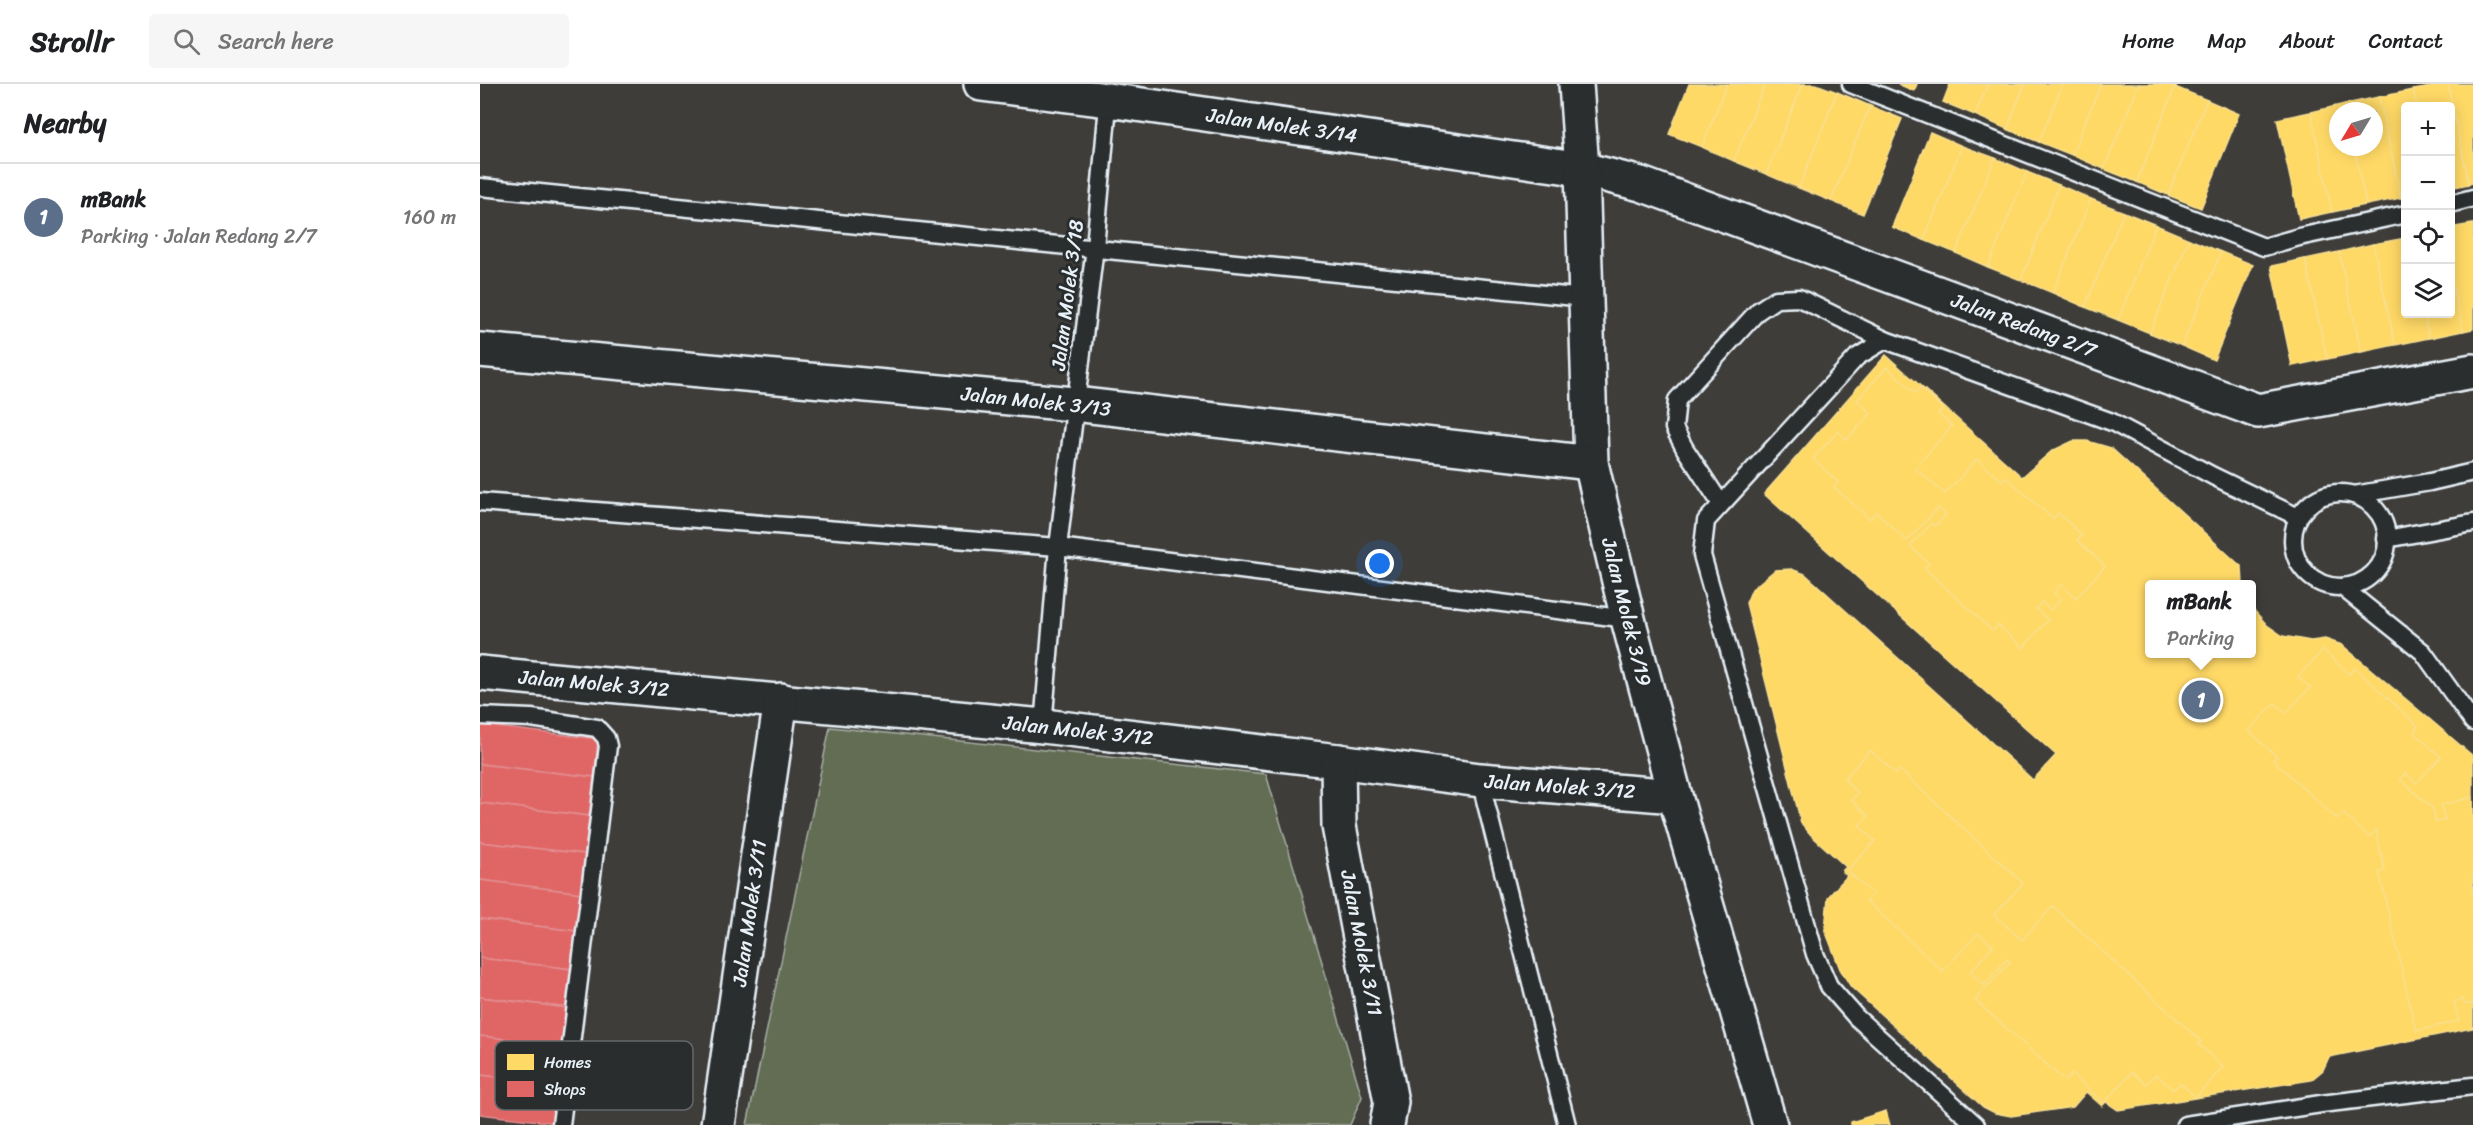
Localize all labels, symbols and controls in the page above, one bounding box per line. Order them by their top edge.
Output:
search box [149,14,569,68]
text: Strollr [30,17,113,66]
text: Search here [218,22,334,61]
text: Home [2122,22,2174,60]
text: Map [2207,22,2246,60]
text: About [2279,22,2336,60]
text: Contact [2369,22,2443,60]
icon: search [170,25,203,58]
street label: Jalan Molek 3/14 [1203,97,1360,153]
text: Nearby [24,100,106,146]
north arrow [2329,102,2383,156]
map controls [2401,102,2455,318]
button: + [2401,102,2455,156]
button: − [2401,156,2455,210]
text: mBank [81,180,146,219]
text: 1 [39,200,48,235]
text: 160 m [403,200,456,235]
button: locate [2401,210,2455,264]
street label: Jalan Molek 3/18 [1041,218,1094,373]
text: Parking · Jalan Redang 2/7 [81,219,317,254]
button: layers [2401,264,2455,318]
street label: Jalan Redang 2/7 [1945,283,2103,369]
street label: Jalan Molek 3/13 [958,376,1113,427]
street label: Jalan Molek 3/19 [1591,533,1662,690]
your location [1365,549,1394,578]
popup [2145,580,2256,658]
text: mBank [2167,582,2232,621]
text: Parking [2167,621,2234,656]
street label: Jalan Molek 3/12 [516,659,671,708]
pin: 1 [2182,678,2220,722]
street label: Jalan Molek 3/12 [1000,705,1155,756]
street label: Jalan Molek 3/12 [1482,764,1637,809]
street label: Jalan Molek 3/11 [722,837,777,990]
street label: Jalan Molek 3/11 [1330,866,1393,1019]
legend [495,1041,693,1110]
text: Homes [544,1048,592,1077]
text: Shops [544,1075,586,1104]

